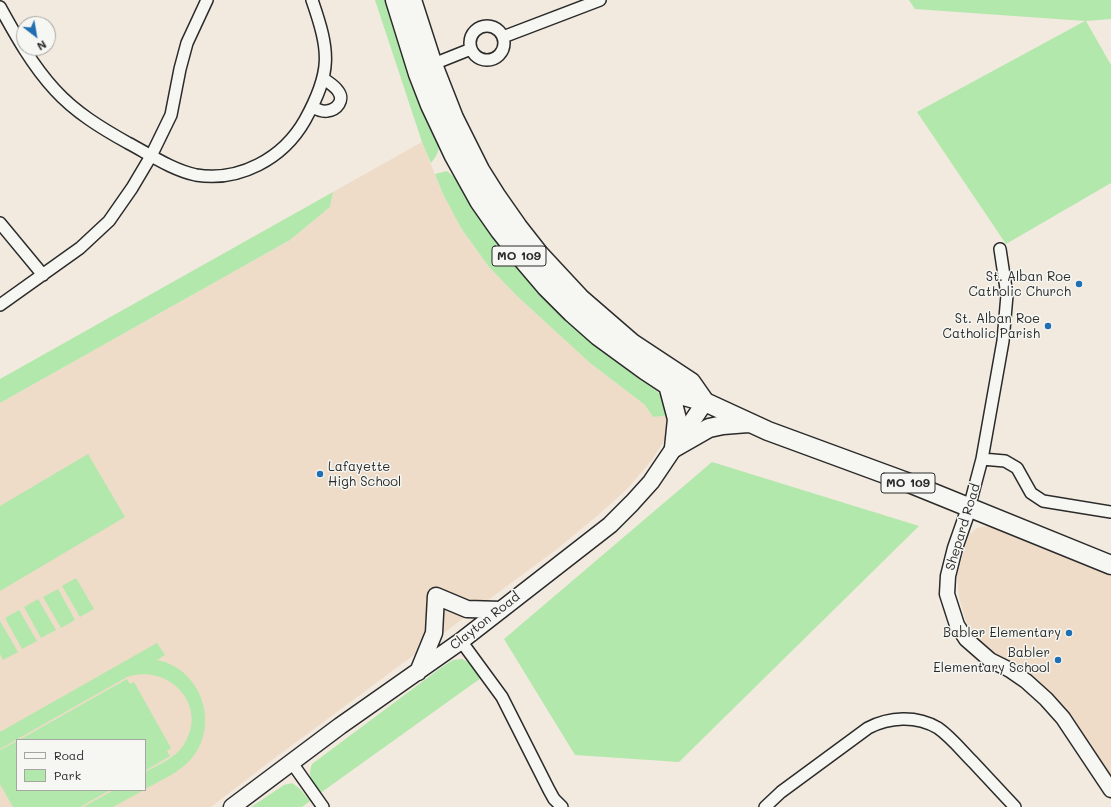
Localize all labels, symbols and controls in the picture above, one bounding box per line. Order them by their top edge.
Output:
north arrow [16,16,56,56]
text: N [34,37,49,54]
road number: MO 109 [492,246,546,266]
place label: St. Alban Roe Catholic Church [969,269,1071,300]
marker: St. Alban Roe Catholic Church [1074,279,1084,289]
place label: St. Alban Roe Catholic Parish [943,311,1040,342]
marker: St. Alban Roe Catholic Parish [1043,321,1053,331]
place label: Lafayette High School [328,459,401,490]
marker: Lafayette High School [315,469,325,479]
road number: MO 109 [881,473,935,493]
street label: Shepard Road [942,482,984,572]
street label: Clayton Road [447,589,523,653]
place label: Babler Elementary [943,625,1061,641]
marker: Babler Elementary [1064,628,1074,638]
place label: Babler Elementary School [933,645,1050,676]
marker: Babler Elementary School [1053,655,1063,665]
legend [16,739,146,791]
text: Road [54,747,84,763]
text: Park [54,767,81,783]

